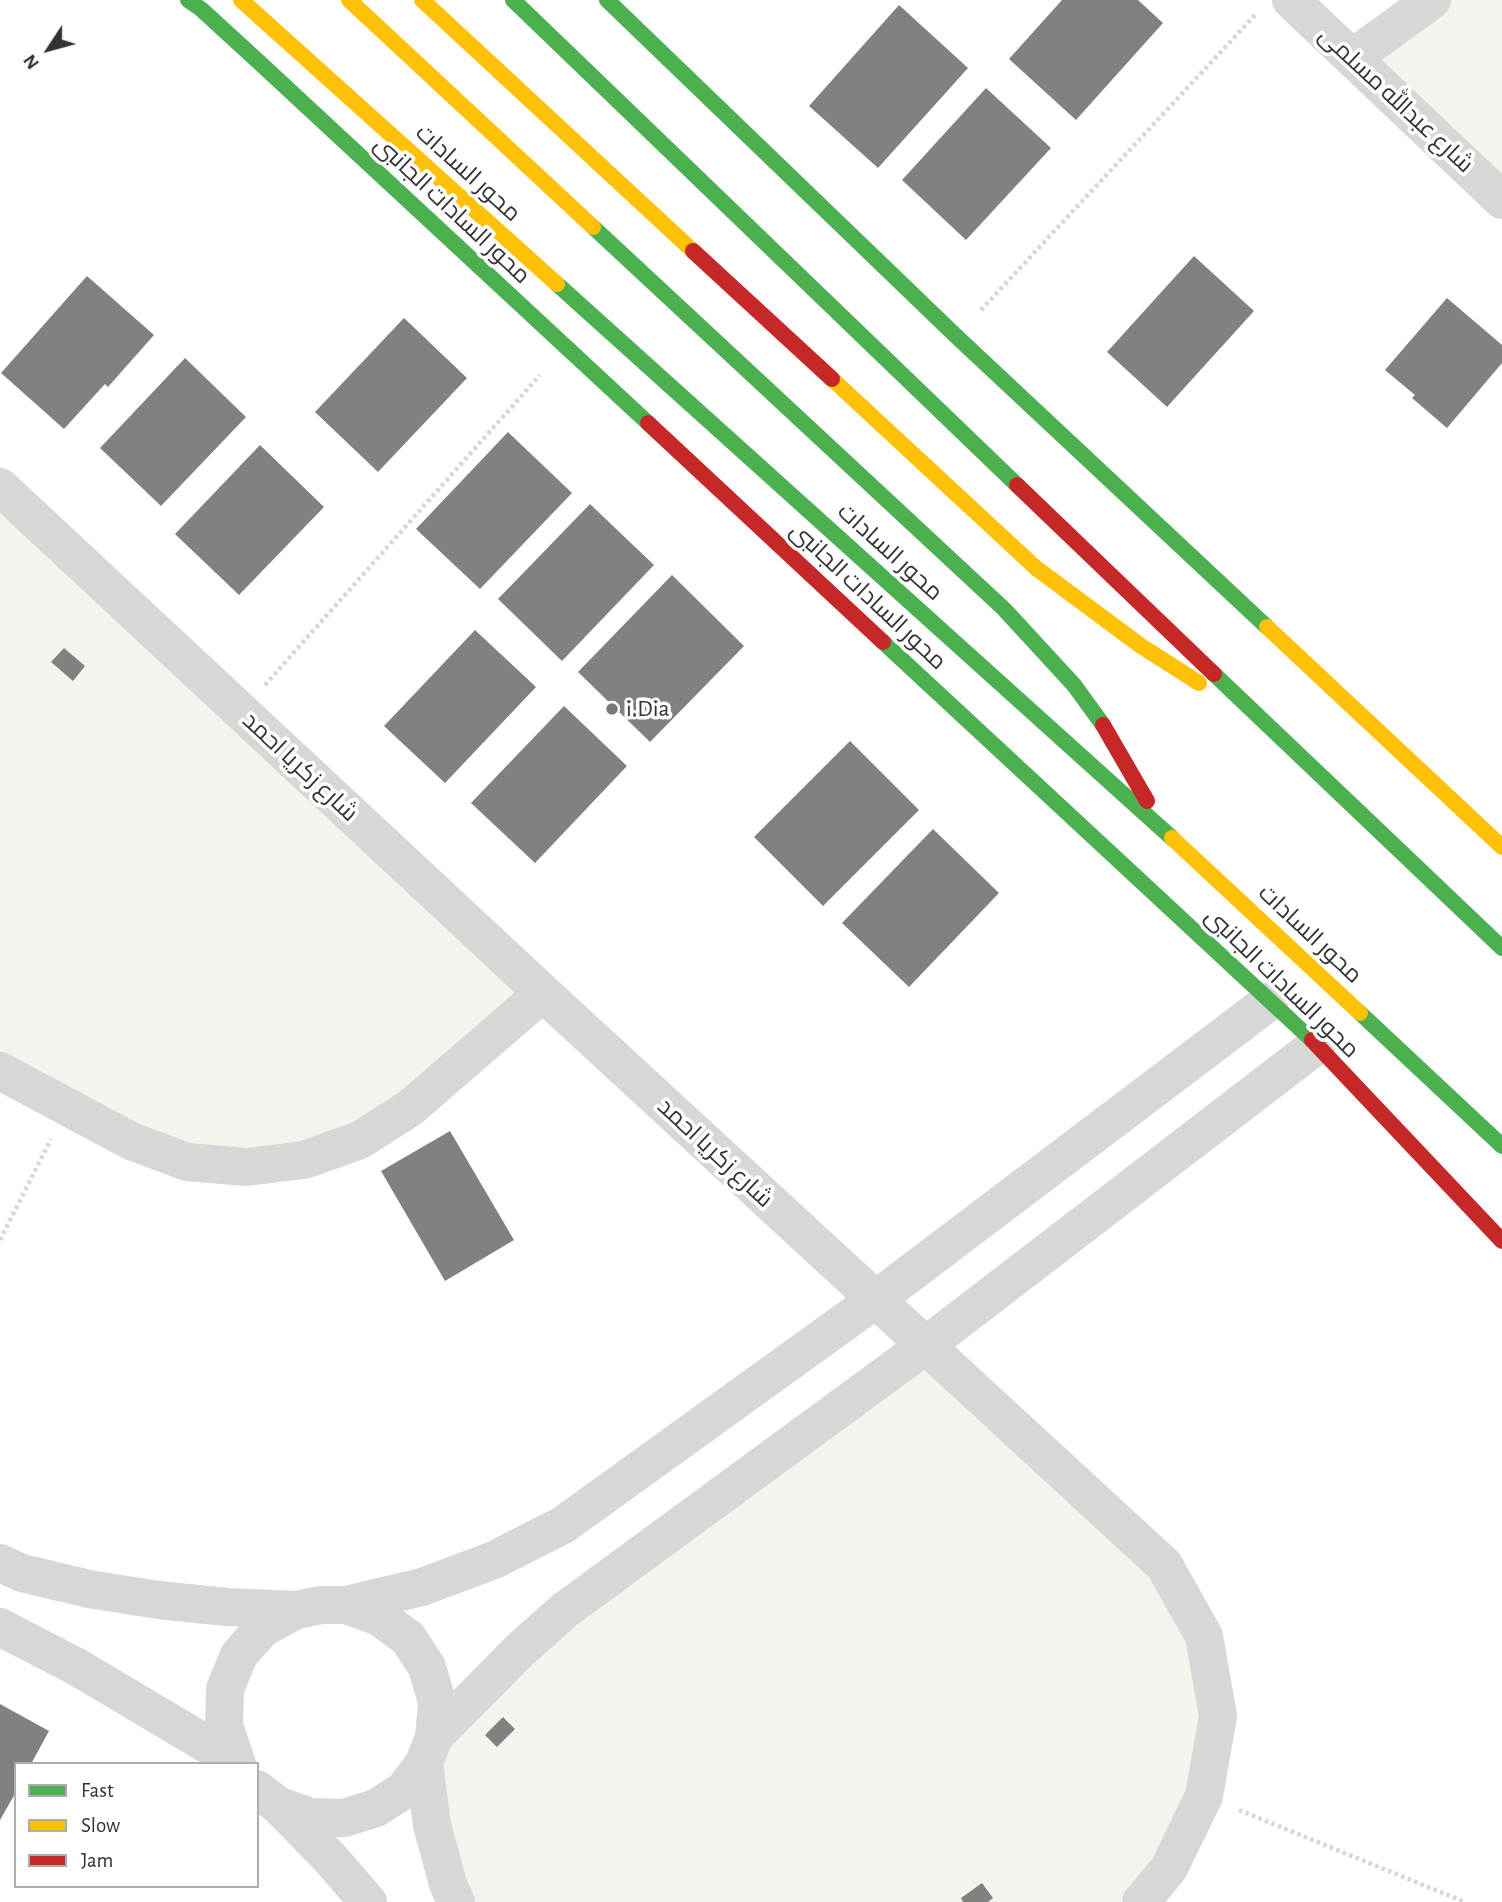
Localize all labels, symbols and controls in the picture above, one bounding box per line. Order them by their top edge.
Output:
north arrow [14,14,84,84]
street label: شارع عبدالله مسلمى [1313,21,1479,179]
text: N [20,51,43,73]
street label: محور السادات [409,118,527,228]
street label: محور السادات الجانبى [368,130,536,290]
street label: محور السادات [831,497,949,607]
street label: محور السادات الجانبى [784,516,952,676]
place label: i.Dia [626,695,670,723]
marker: i.Dia [604,701,620,717]
street label: شارع زكريا احمد [236,706,364,828]
street label: محور السادات [1252,879,1368,989]
street label: محور السادات الجانبى [1199,902,1365,1064]
street label: شارع زكريا احمد [651,1092,779,1214]
legend [14,1762,259,1888]
text: Fast [81,1780,114,1801]
text: Slow [81,1815,120,1836]
text: Jam [81,1850,113,1871]

